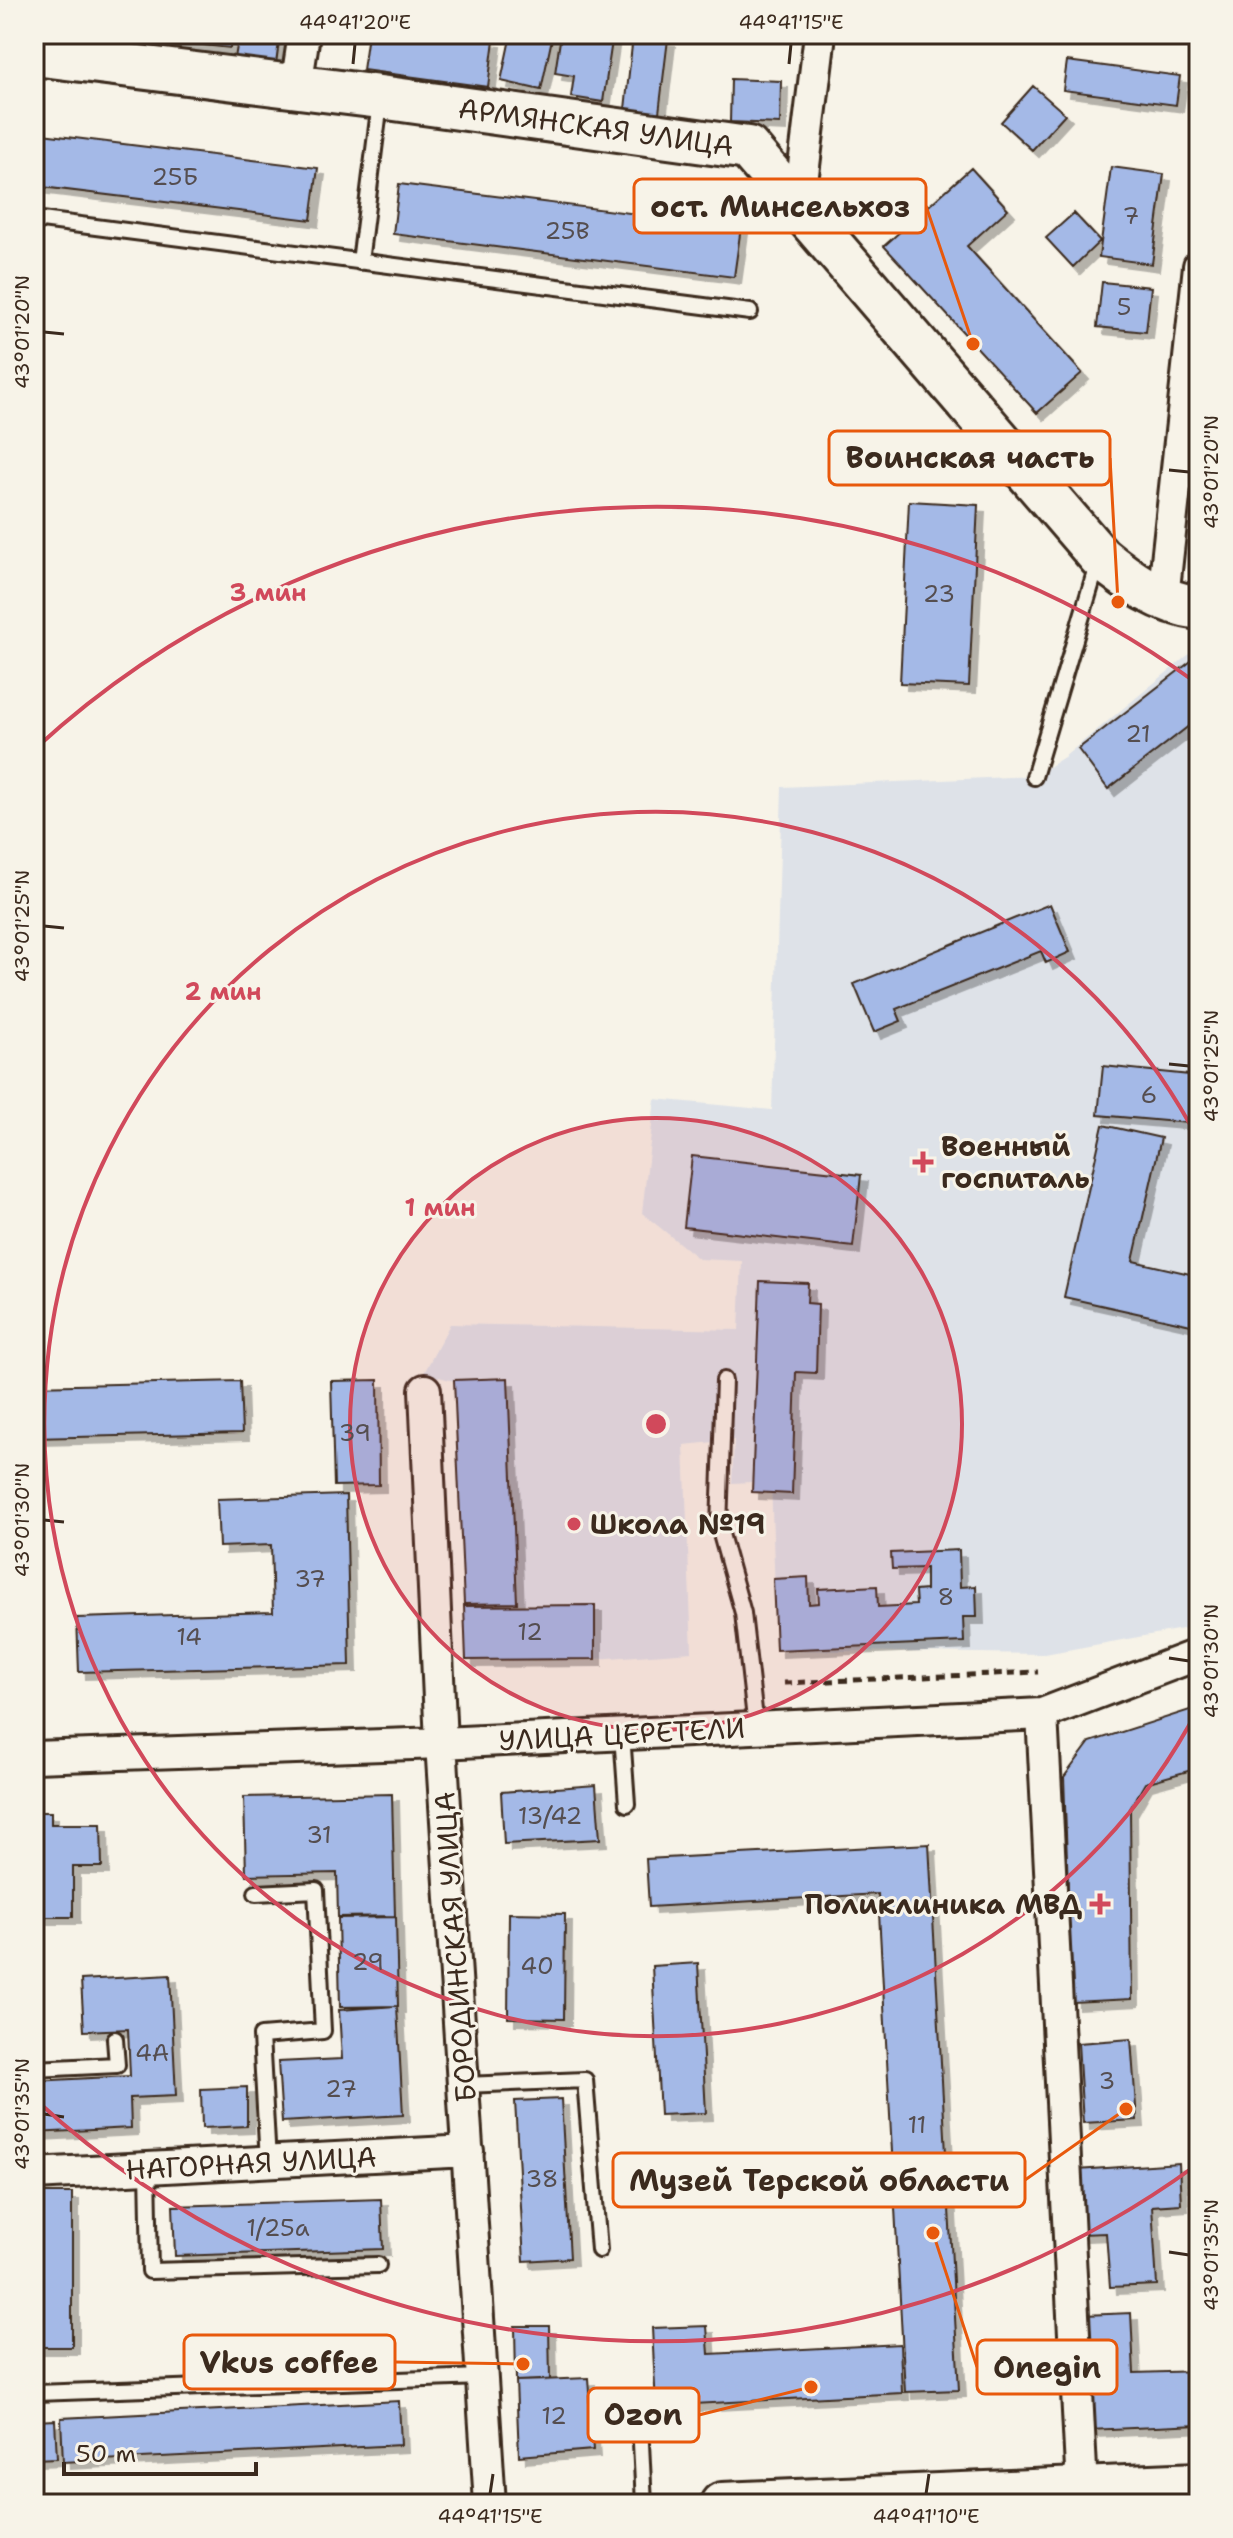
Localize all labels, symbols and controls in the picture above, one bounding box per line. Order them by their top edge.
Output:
text: 44°41'20"E [299,9,411,35]
text: 44°41'15"E [738,9,844,35]
street label: АРМЯНСКАЯ УЛИЦА [456,89,736,165]
house number: 25Б [152,161,198,193]
callout: ост. Минсельхоз [634,179,926,233]
text: ост. Минсельхоз [650,186,910,227]
house number: 7 [1123,200,1139,232]
house number: 25В [544,215,590,247]
text: 43°01'20"N [9,275,35,389]
house number: 5 [1117,291,1131,323]
text: 43°01'20"N [1198,415,1224,529]
callout: Воинская часть [829,431,1110,485]
text: Воинская часть [846,437,1094,478]
text: 3 мин [230,577,307,609]
house number: 23 [923,578,955,610]
house number: 21 [1125,718,1151,750]
text: 43°01'25"N [9,870,35,982]
text: 2 мин [185,976,262,1008]
text: 43°01'25"N [1198,1010,1224,1122]
house number: 6 [1141,1079,1157,1111]
place label: Военный госпиталь [941,1127,1090,1197]
marker: Военный госпиталь [912,1151,934,1173]
text: 1 мин [404,1192,476,1224]
centre of rings [642,1410,670,1438]
house number: 39 [339,1417,371,1449]
text: 43°01'30"N [9,1463,35,1577]
place label: Школа №19 [590,1505,765,1543]
marker: Школа №19 [565,1515,583,1533]
house number: 37 [294,1563,326,1595]
house number: 8 [938,1581,954,1613]
text: 43°01'30"N [1198,1604,1224,1718]
house number: 12 [517,1616,543,1648]
house number: 14 [176,1621,202,1653]
street label: УЛИЦА ЦЕРЕТЕЛИ [498,1709,746,1759]
street label: БОРОДИНСКАЯ УЛИЦА [425,1790,485,2104]
house number: 13/42 [518,1800,582,1832]
house number: 31 [306,1819,332,1851]
place label: Поликлиника МВД [804,1885,1082,1923]
marker: Поликлиника МВД [1089,1893,1111,1915]
house number: 29 [352,1946,384,1978]
house number: 40 [520,1950,554,1982]
house number: 4А [135,2037,169,2069]
text: 43°01'35"N [9,2058,35,2170]
house number: 3 [1099,2065,1115,2097]
house number: 27 [325,2073,357,2105]
house number: 11 [907,2109,927,2141]
street label: НАГОРНАЯ УЛИЦА [125,2137,377,2189]
callout: Музей Терской области [613,2153,1025,2207]
text: Музей Терской области [629,2160,1009,2201]
house number: 38 [526,2163,558,2195]
text: 43°01'35"N [1198,2199,1224,2311]
house number: 1/25а [246,2212,310,2244]
callout: Vkus coffee [184,2335,395,2389]
callout: Onegin [977,2340,1117,2394]
text: Vkus coffee [200,2342,378,2383]
text: Onegin [993,2347,1101,2388]
callout: Ozon [588,2388,699,2442]
text: Ozon [603,2394,683,2435]
house number: 12 [541,2400,567,2432]
scale bar [64,2426,256,2476]
text: 50 m [76,2438,136,2470]
text: 44°41'15"E [437,2503,543,2529]
text: 44°41'10"E [873,2503,979,2529]

